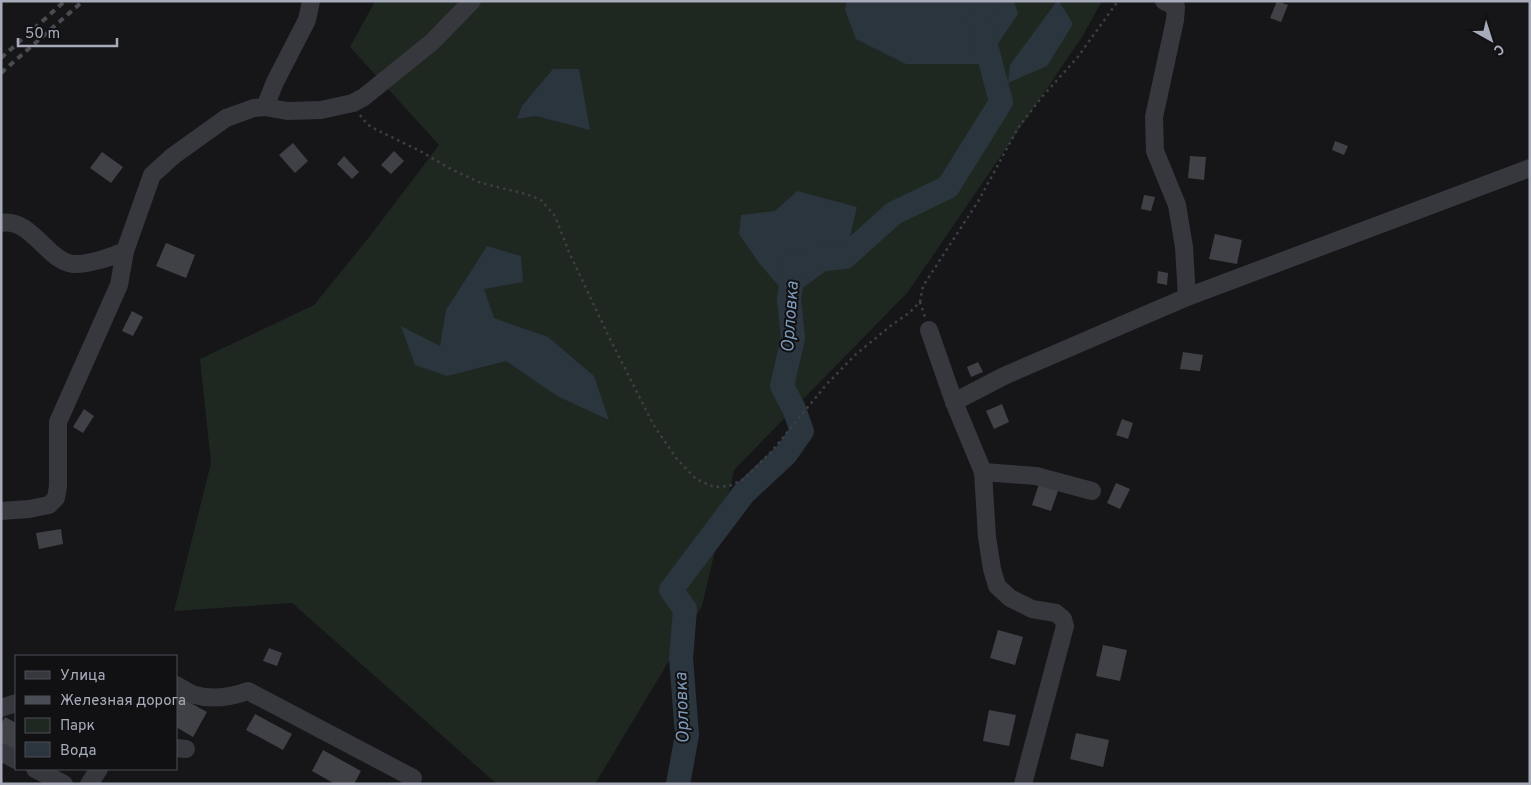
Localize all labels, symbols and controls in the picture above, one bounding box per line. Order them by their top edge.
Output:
scale bar [18,15,116,47]
north arrow [1466,15,1516,65]
text: 50 m [25,25,60,44]
text: С [1489,40,1507,58]
water label: Орловка [777,280,805,353]
legend [15,655,178,770]
text: Улица [60,667,105,686]
water label: Орловка [670,671,696,744]
text: Железная дорога [60,692,186,711]
text: Парк [60,717,95,736]
text: Вода [60,742,96,761]

